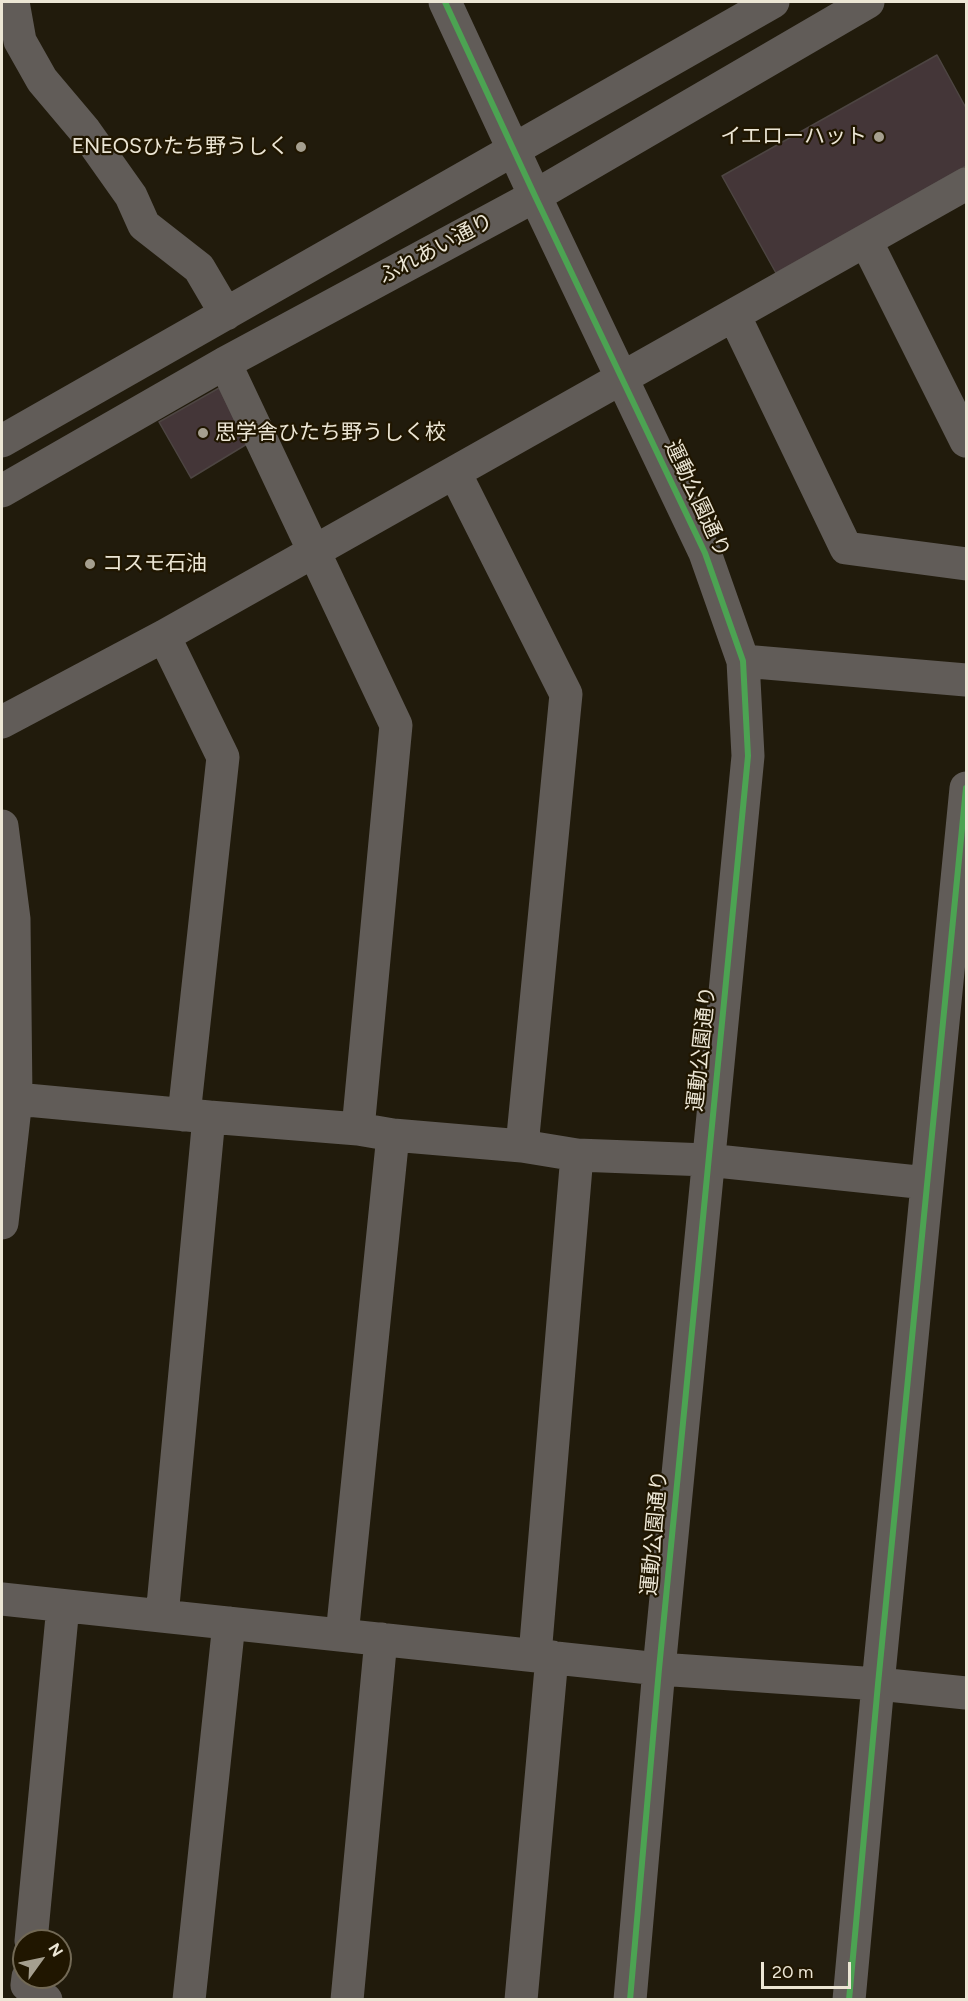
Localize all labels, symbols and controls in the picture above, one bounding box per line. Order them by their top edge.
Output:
place label: イエローハット [720,124,867,150]
marker: イエローハット [872,130,886,144]
place label: ENEOSひたち野うしく [72,134,289,160]
marker: ENEOSひたち野うしく [294,140,308,154]
street label: ふれあい通り [374,208,498,290]
place label: 思学舎ひたち野うしく校 [215,420,446,446]
marker: 思学舎ひたち野うしく校 [196,426,210,440]
street label: 運動公園通り [659,437,735,561]
place label: コスモ石油 [102,551,207,577]
marker: コスモ石油 [83,557,97,571]
street label: 運動公園通り [683,985,721,1113]
street label: 運動公園通り [637,1469,673,1597]
north arrow [12,1929,72,1989]
text: N [45,1940,67,1960]
scale bar [764,1950,854,1988]
text: 20 m [772,1961,813,1983]

